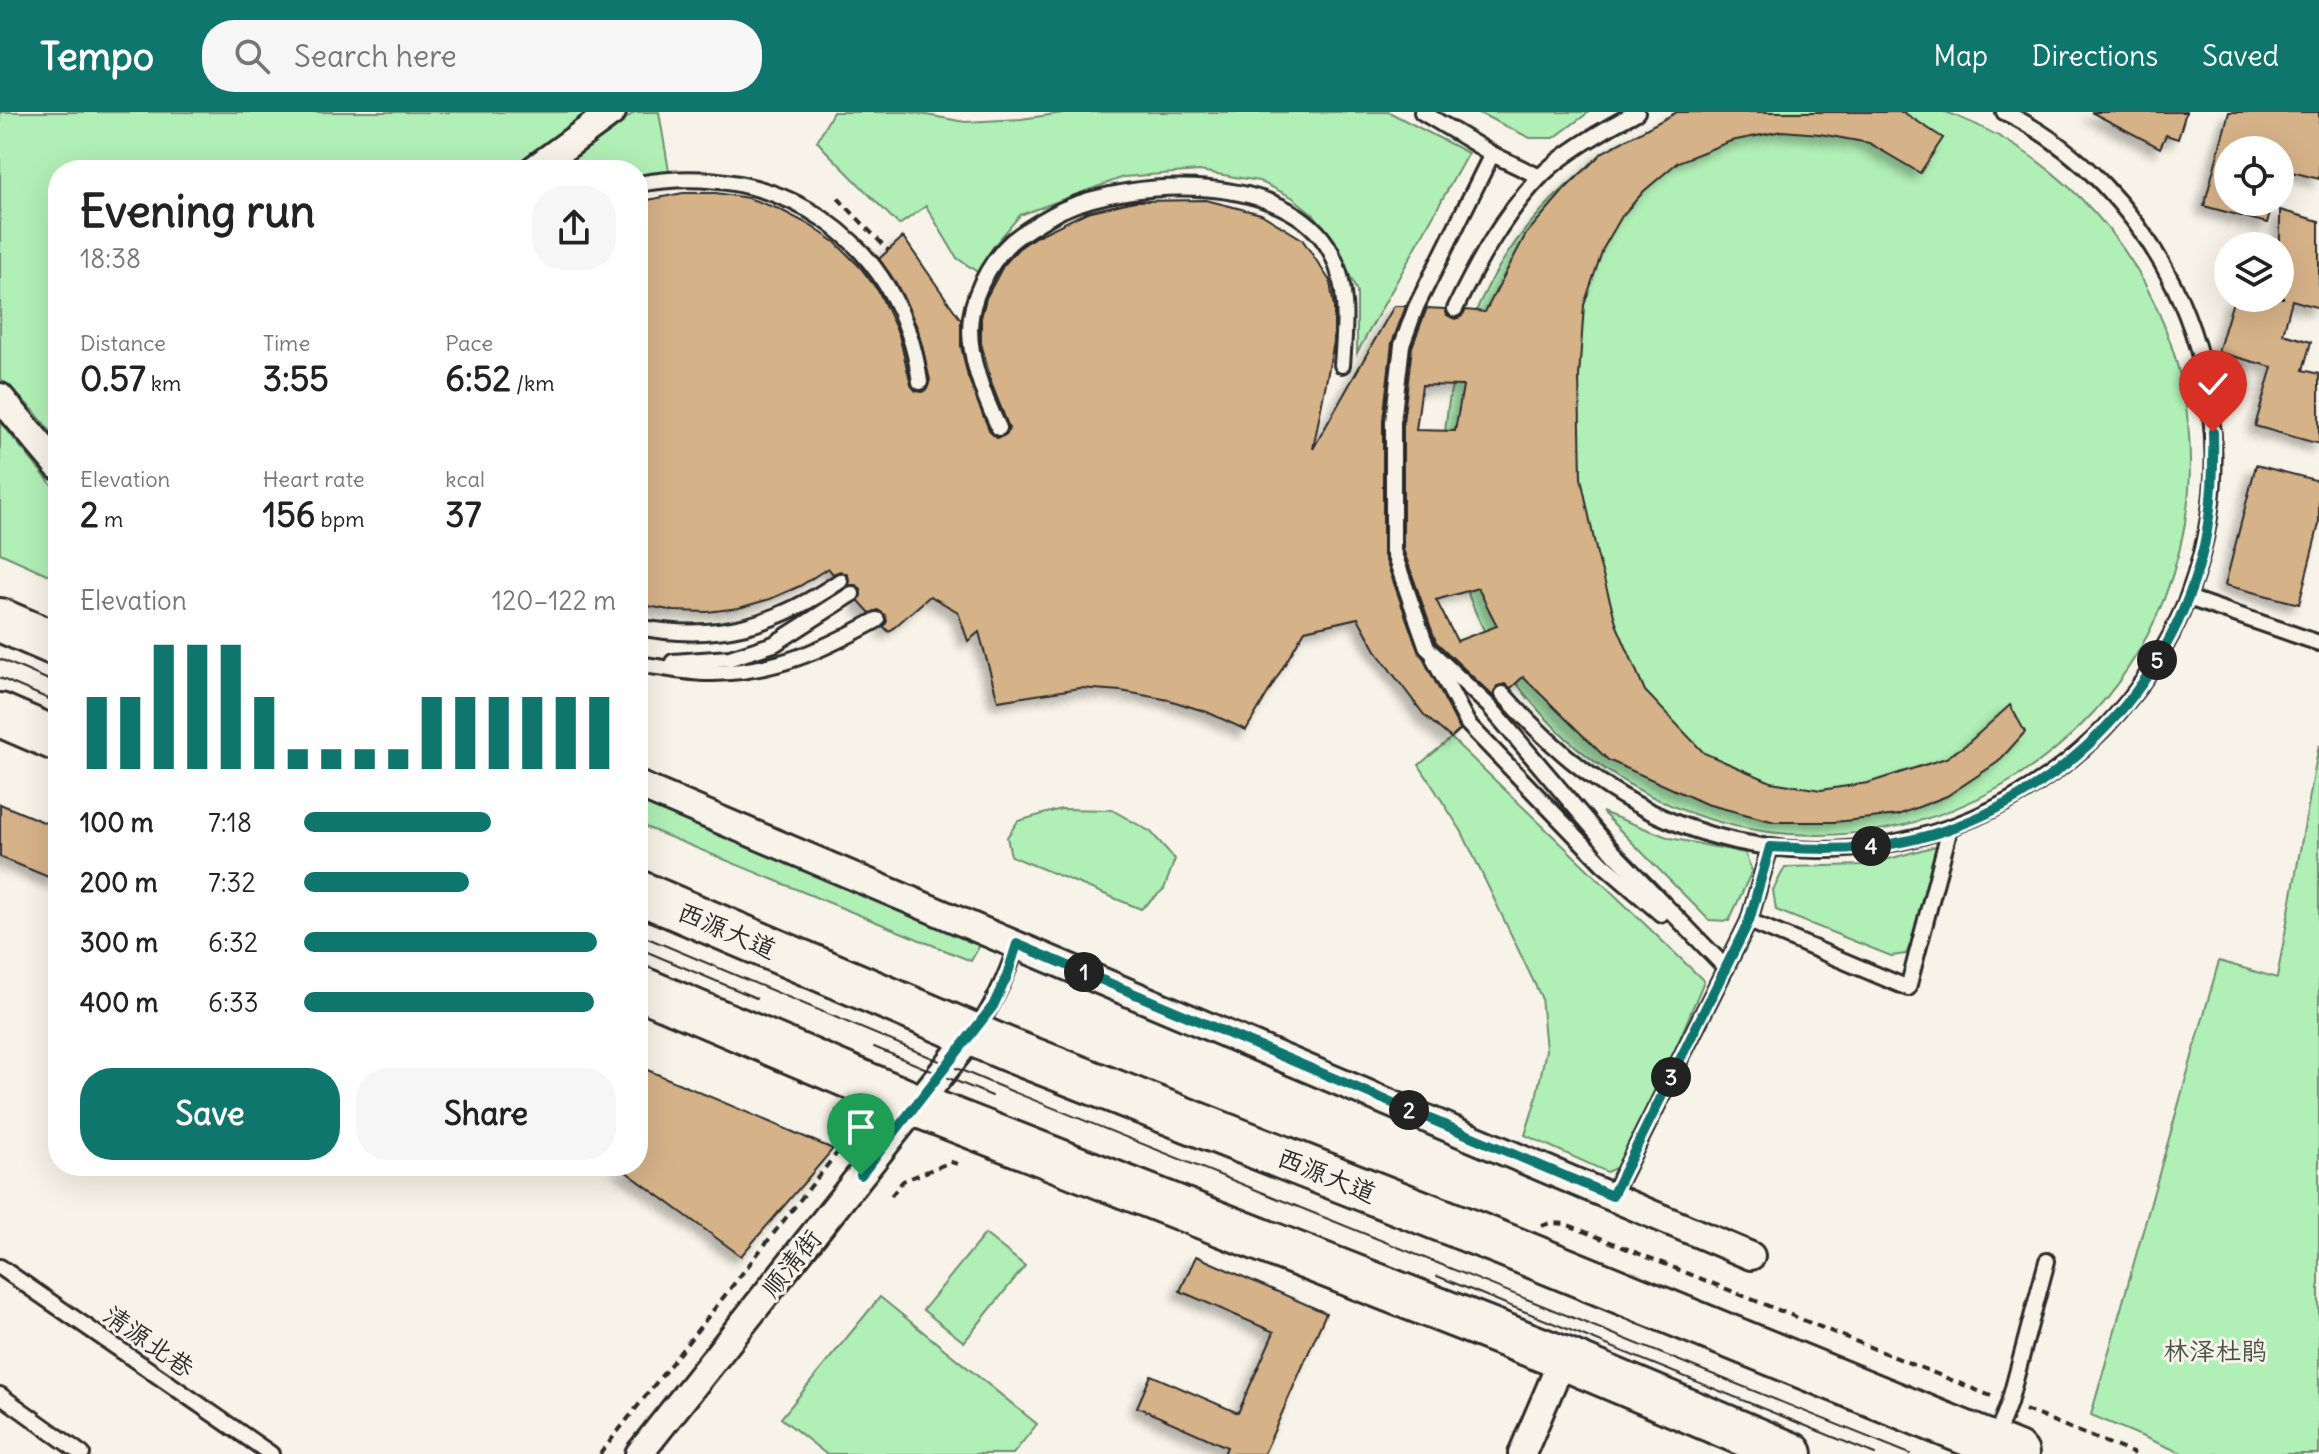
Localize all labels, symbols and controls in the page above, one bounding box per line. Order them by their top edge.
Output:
search box [202,20,762,92]
text: Tempo [40,33,154,80]
icon: search [230,34,274,78]
text: Search here [294,37,457,75]
text: Map [1933,38,1988,74]
text: Directions [2032,38,2158,74]
text: Saved [2202,38,2279,74]
map controls [2214,136,2294,312]
button: locate [2214,136,2294,216]
text: Evening run [80,184,315,239]
button: share [532,186,616,270]
button: layers [2214,232,2294,312]
text: 18:38 [80,242,141,275]
text: Distance [80,329,166,357]
text: Time [263,329,310,357]
text: Pace [445,329,493,357]
pin [2179,350,2247,432]
text: 0.57 [80,357,146,400]
text: 3:55 [263,357,329,400]
text: 6:52 [445,357,511,400]
icon: check [2191,362,2235,406]
text: km [146,369,181,397]
text: /km [511,369,555,397]
text: Elevation [80,465,170,493]
text: Heart rate [263,465,365,493]
text: kcal [445,465,485,493]
text: 2 [80,493,99,536]
text: 156 [263,493,315,536]
text: 37 [445,493,481,536]
text: m [99,505,123,533]
text: bpm [315,505,365,533]
text: Elevation [80,584,187,617]
text: 120–122 m [492,584,616,617]
pin: 5 [2137,640,2177,680]
text: 5 [2151,646,2163,674]
text: 100 m [80,806,154,839]
text: 7:18 [208,806,252,839]
pin: 4 [1851,826,1891,866]
text: 4 [1865,832,1877,860]
text: 200 m [80,866,157,899]
text: 7:32 [208,866,256,899]
street label: 西源大道 [673,894,781,966]
text: 300 m [80,926,158,959]
text: 6:32 [208,926,258,959]
pin: 1 [1064,952,1104,992]
text: 1 [1080,958,1088,986]
text: 400 m [80,986,158,1019]
text: 6:33 [208,986,258,1019]
pin: 3 [1651,1057,1691,1097]
text: 3 [1665,1063,1677,1091]
button: Save [80,1068,340,1160]
button: Share [356,1068,616,1160]
pin: 2 [1389,1090,1429,1130]
pin [827,1093,895,1175]
text: 2 [1403,1096,1415,1124]
icon: arrive [839,1105,883,1149]
street label: 西源大道 [1273,1140,1381,1210]
street label: 顺清街 [754,1222,828,1304]
street label: 清源北巷 [97,1298,201,1384]
park label: 林泽杜鹃 [2163,1334,2267,1367]

